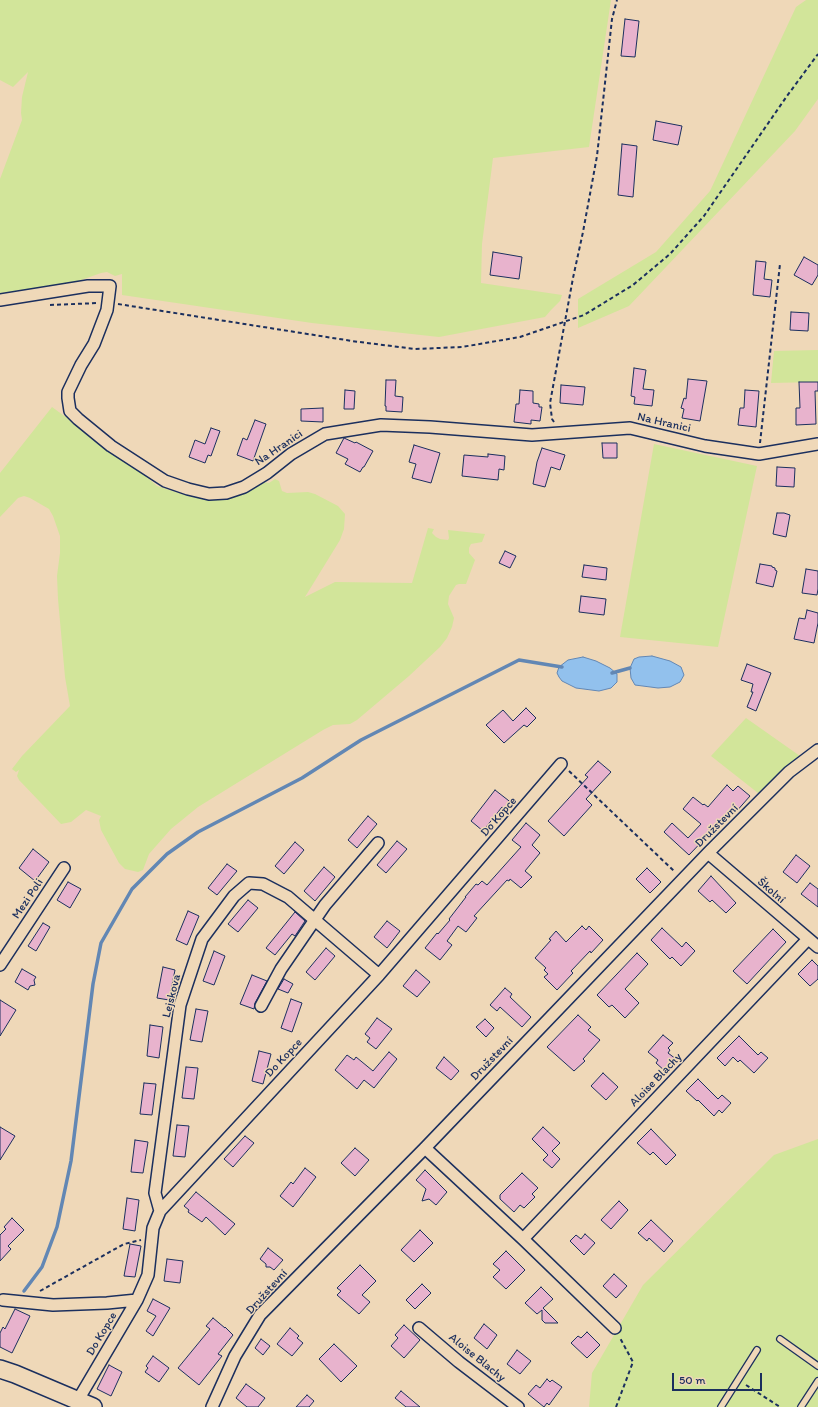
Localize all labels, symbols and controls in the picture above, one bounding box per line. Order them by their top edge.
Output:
street label: Na Hranici [636,410,692,436]
street label: Na Hranici [252,427,306,469]
street label: Do Kopce [478,794,520,840]
street label: Družstevní [692,801,742,851]
street label: Školní [754,875,788,907]
street label: Mezi Poli [9,876,47,922]
street label: Lejskova [160,973,184,1019]
street label: Družstevní [468,1034,516,1084]
street label: Do Kopce [262,1036,306,1080]
street label: Aloise Blachy [627,1050,685,1110]
street label: Družstevní [243,1267,291,1317]
street label: Do Kopce [83,1310,121,1358]
street label: Aloise Blachy [446,1331,508,1385]
scale bar [674,1365,764,1391]
text: 50 m [679,1373,705,1387]

